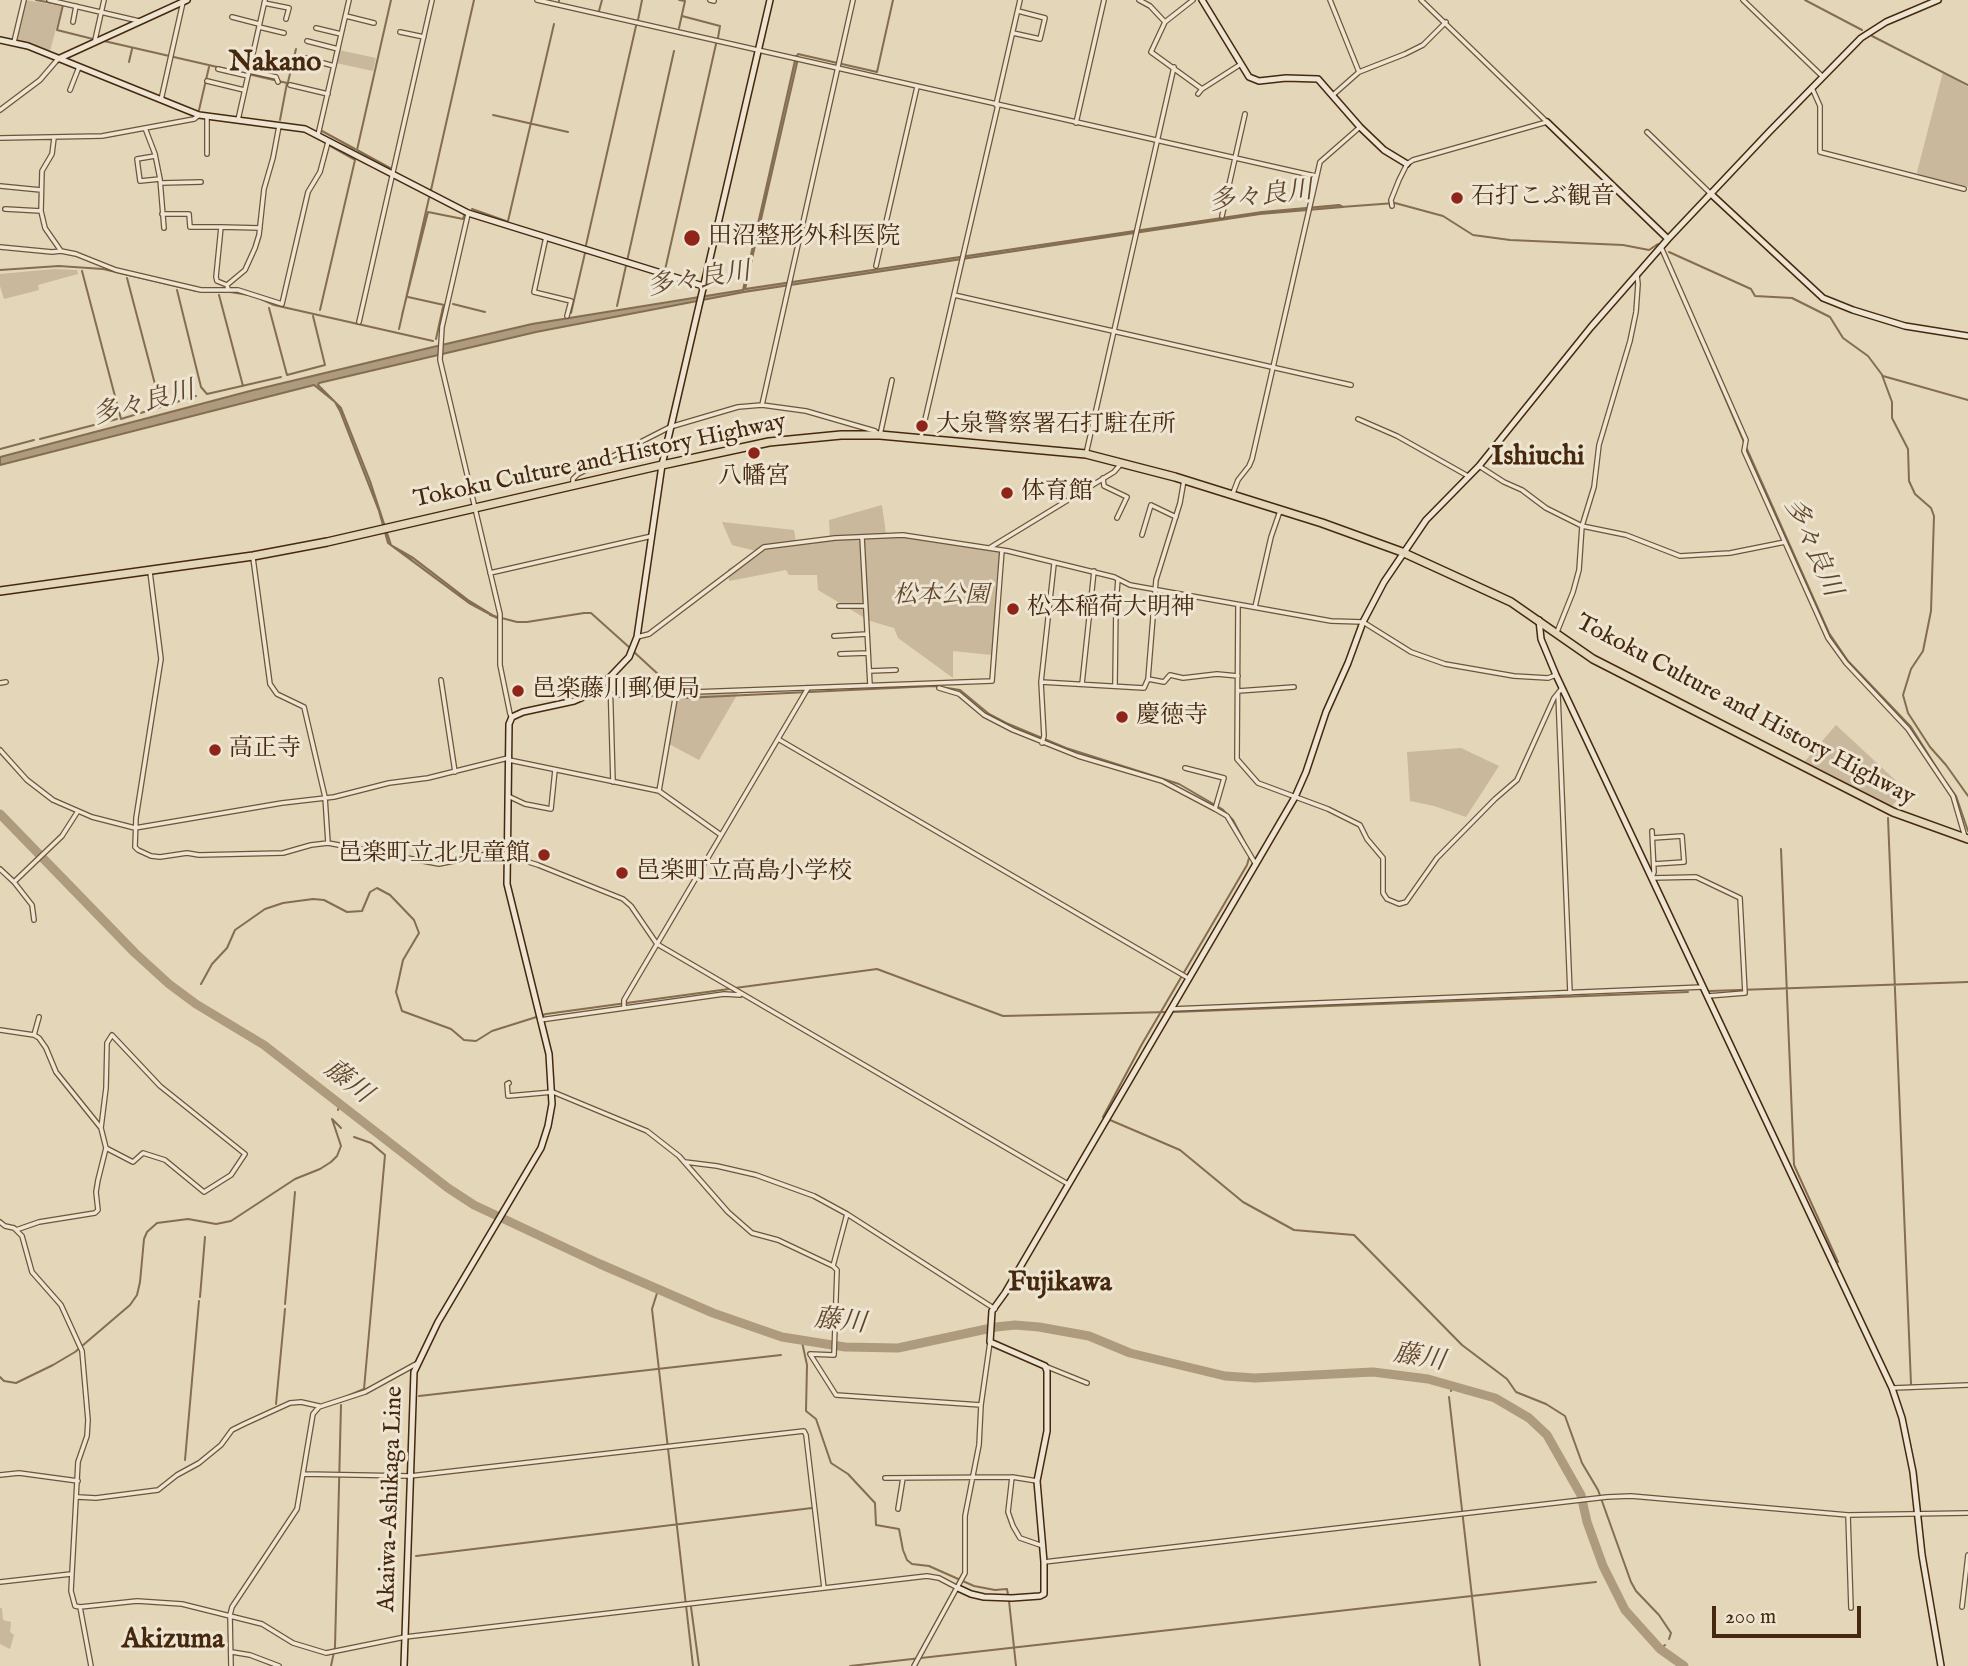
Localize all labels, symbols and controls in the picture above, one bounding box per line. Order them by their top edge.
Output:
district label: Nakano [229,47,321,81]
water label: 多々良川 [1207,176,1315,220]
place label: 石打こぶ観音 [1471,184,1615,212]
marker: 石打こぶ観音 [1449,190,1465,206]
place label: 田沼整形外科医院 [708,224,900,252]
marker: 田沼整形外科医院 [682,228,702,248]
water label: 多々良川 [645,257,753,305]
water label: 多々良川 [90,376,198,434]
street label: Tokoku Culture and History Highway [411,408,789,516]
place label: 大泉警察署石打駐在所 [936,412,1176,440]
marker: 大泉警察署石打駐在所 [914,418,930,434]
district label: Ishiuchi [1491,441,1585,475]
marker: 八幡宮 [746,445,762,461]
place label: 八幡宮 [718,464,790,492]
place label: 体育館 [1021,479,1093,507]
marker: 体育館 [999,485,1015,501]
water label: 多々良川 [1776,494,1846,602]
park label: 松本公園 [893,583,989,611]
place label: 松本稲荷大明神 [1027,595,1195,623]
marker: 松本稲荷大明神 [1005,601,1021,617]
street label: Tokoku Culture and History Highway [1571,609,1919,813]
place label: 邑楽藤川郵便局 [532,677,700,705]
marker: 邑楽藤川郵便局 [510,683,526,699]
place label: 慶徳寺 [1136,703,1208,731]
marker: 慶徳寺 [1114,709,1130,725]
place label: 高正寺 [229,736,301,764]
marker: 高正寺 [207,742,223,758]
place label: 邑楽町立北児童館 [338,841,530,869]
marker: 邑楽町立北児童館 [536,847,552,863]
place label: 邑楽町立高島小学校 [636,859,852,887]
marker: 邑楽町立高島小学校 [614,865,630,881]
water label: 藤川 [317,1055,377,1111]
district label: Fujikawa [1008,1267,1112,1301]
water label: 藤川 [813,1305,867,1341]
water label: 藤川 [1391,1339,1447,1379]
street label: Akaiwa-Ashikaga Line [374,1386,410,1612]
scale bar [1716,1592,1865,1636]
text: 200 m [1725,1604,1776,1631]
district label: Akizuma [122,1624,224,1658]

